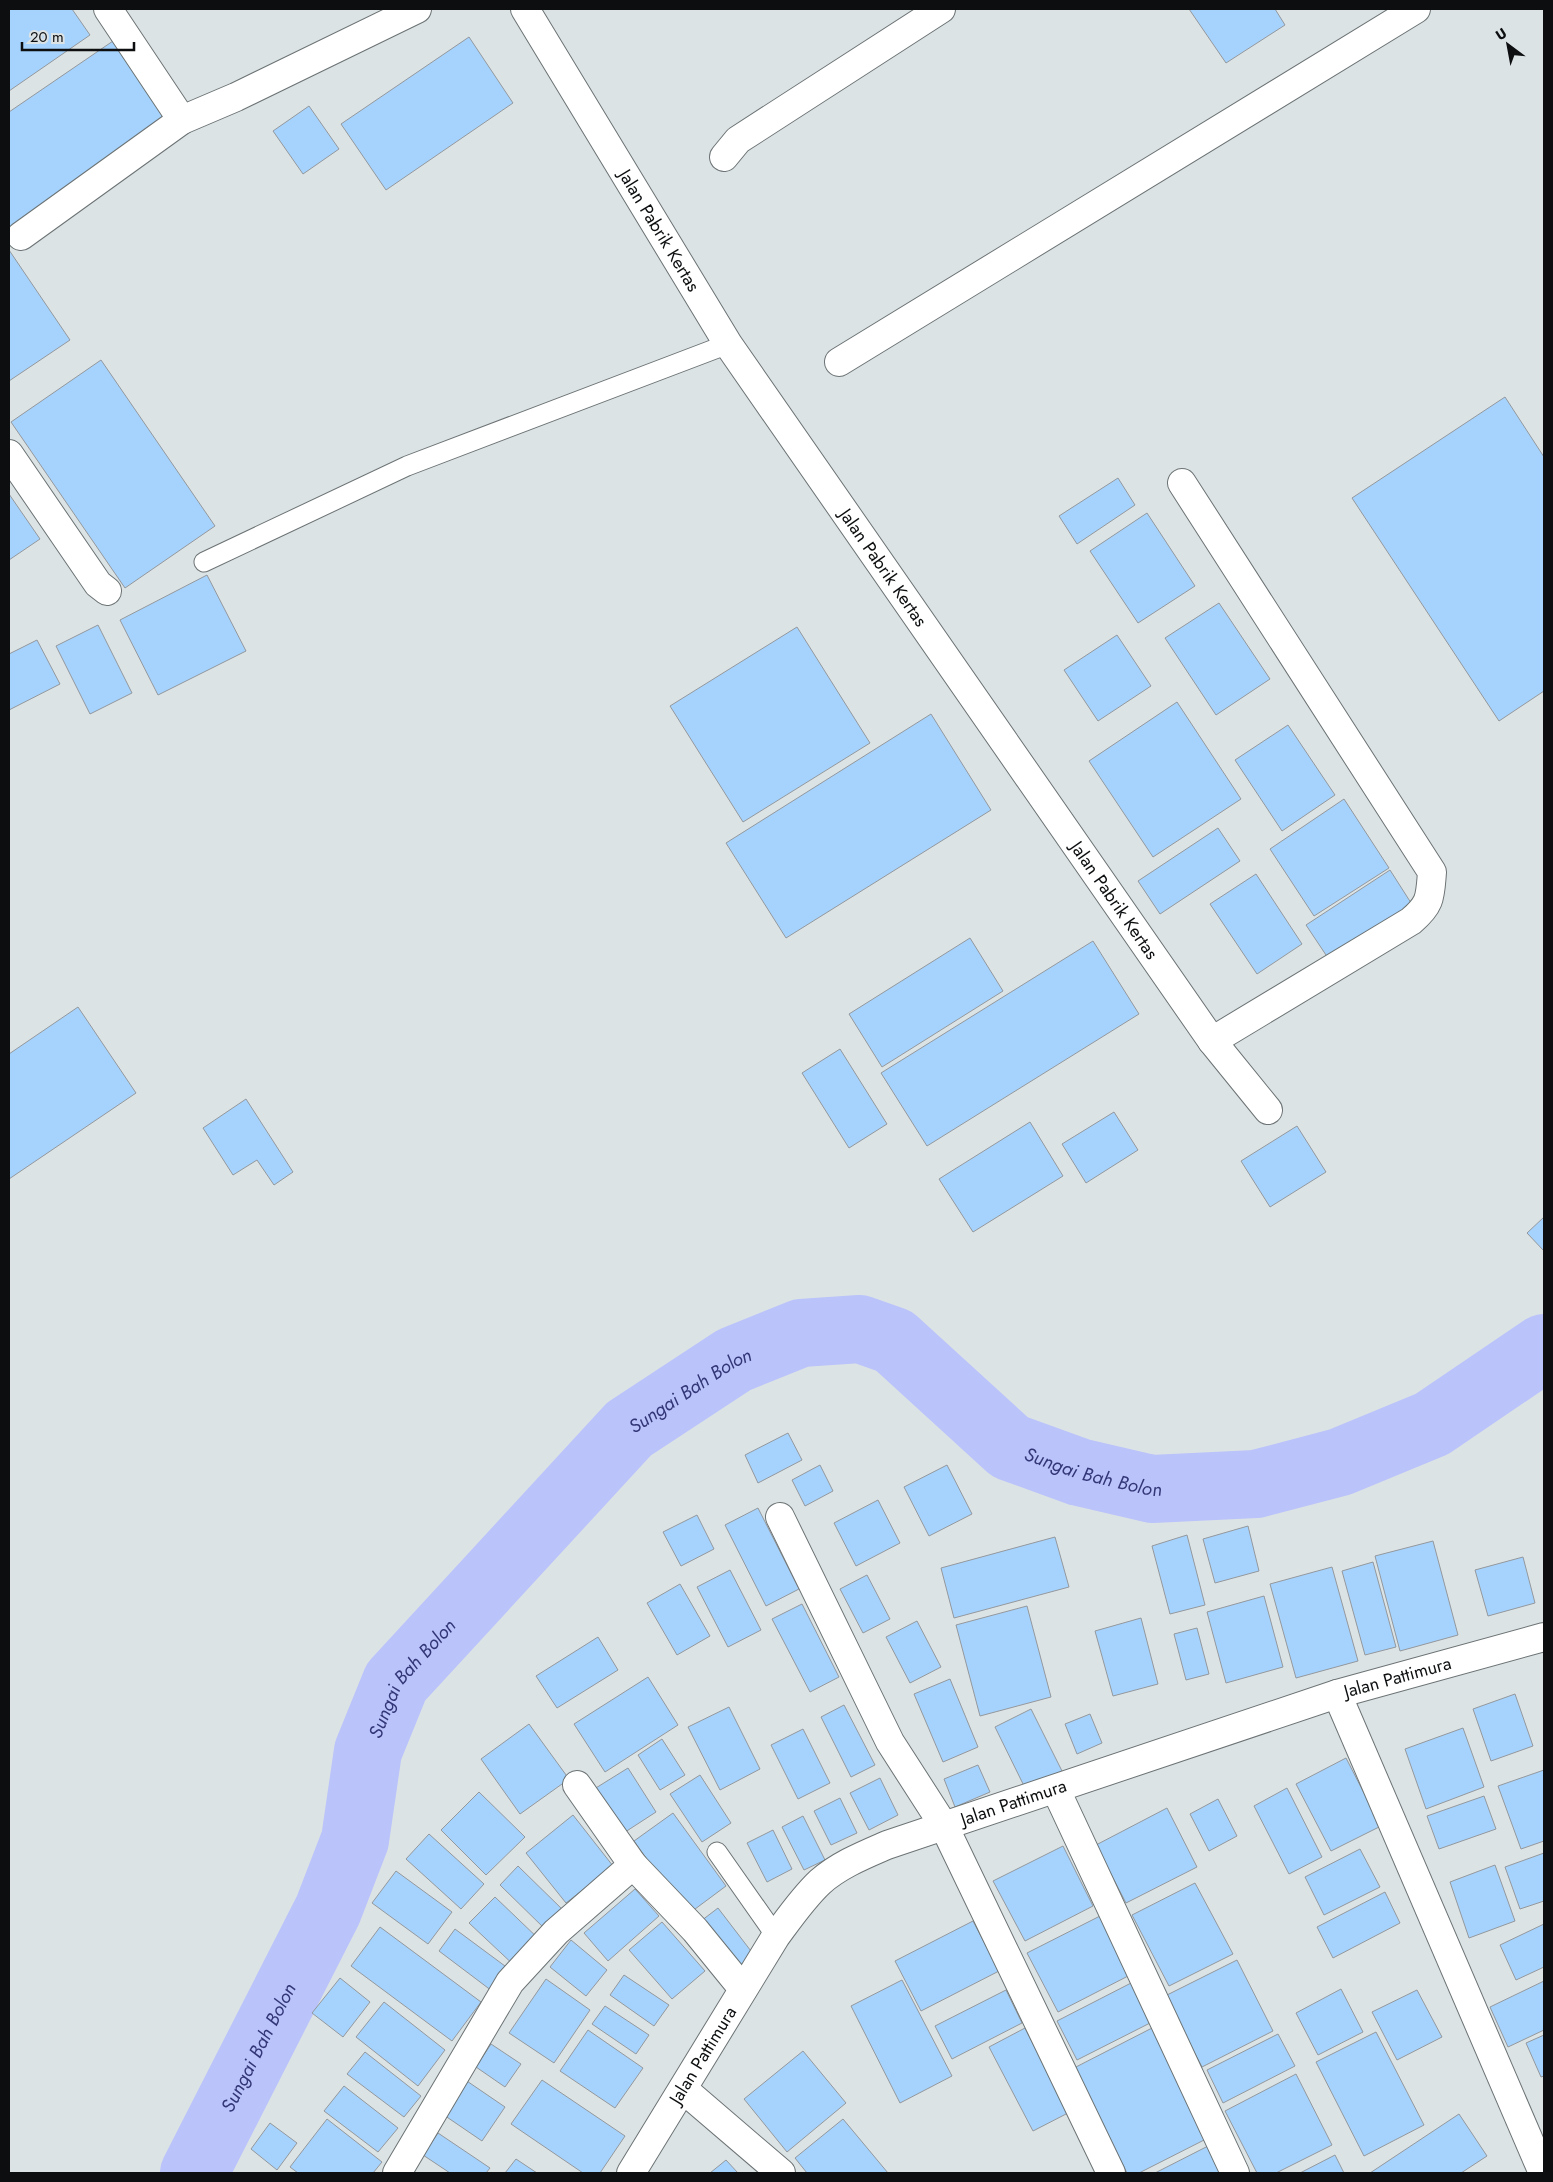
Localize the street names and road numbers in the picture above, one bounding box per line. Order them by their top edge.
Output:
street label: Jalan Pabrik Kertas [611,163,706,296]
street label: Jalan Pabrik Kertas [832,502,933,632]
street label: Jalan Pabrik Kertas [1063,834,1164,965]
street label: Jalan Pattimura [1339,1650,1454,1705]
street label: Jalan Pattimura [955,1773,1070,1833]
street label: Jalan Pattimura [662,2001,743,2111]

